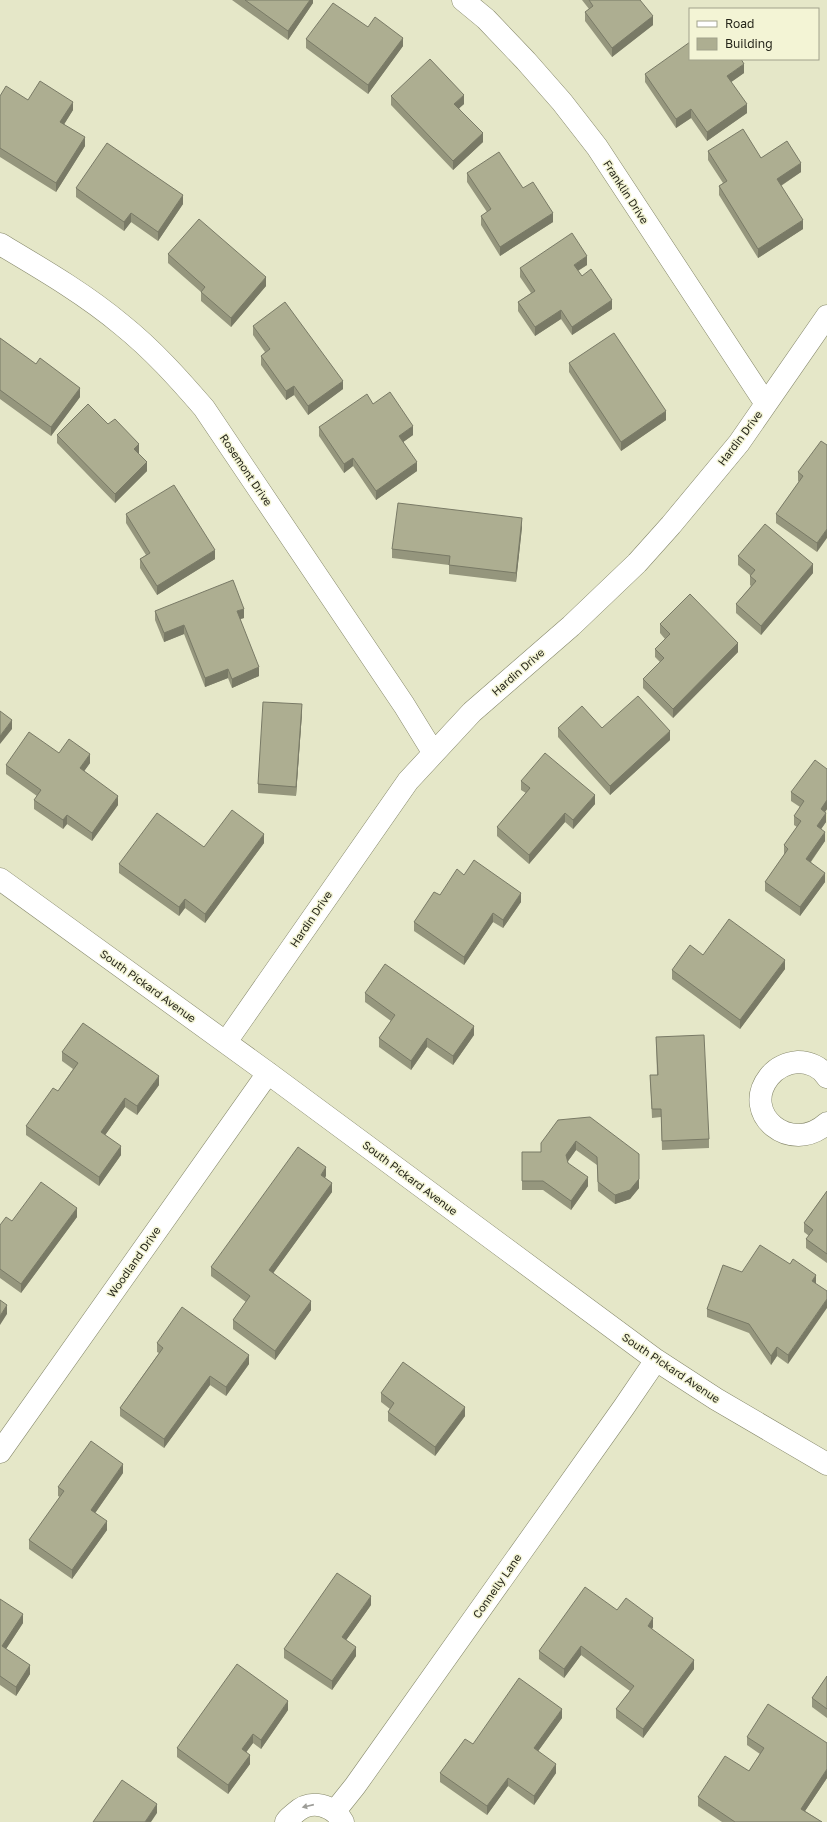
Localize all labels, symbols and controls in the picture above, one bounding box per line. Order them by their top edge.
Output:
legend [689,8,819,60]
text: Road [725,16,754,31]
text: Building [725,36,773,51]
street label: Franklin Drive [601,158,652,226]
street label: Hardin Drive [715,408,764,468]
street label: Rosemont Drive [218,431,275,508]
street label: Hardin Drive [489,645,547,698]
street label: Hardin Drive [287,888,334,949]
street label: South Pickard Avenue [98,946,199,1025]
street label: South Pickard Avenue [360,1138,460,1217]
street label: Woodland Drive [104,1224,163,1300]
street label: South Pickard Avenue [620,1330,723,1405]
street label: Connelly Lane [470,1551,524,1620]
one-way arrow [302,1804,314,1810]

